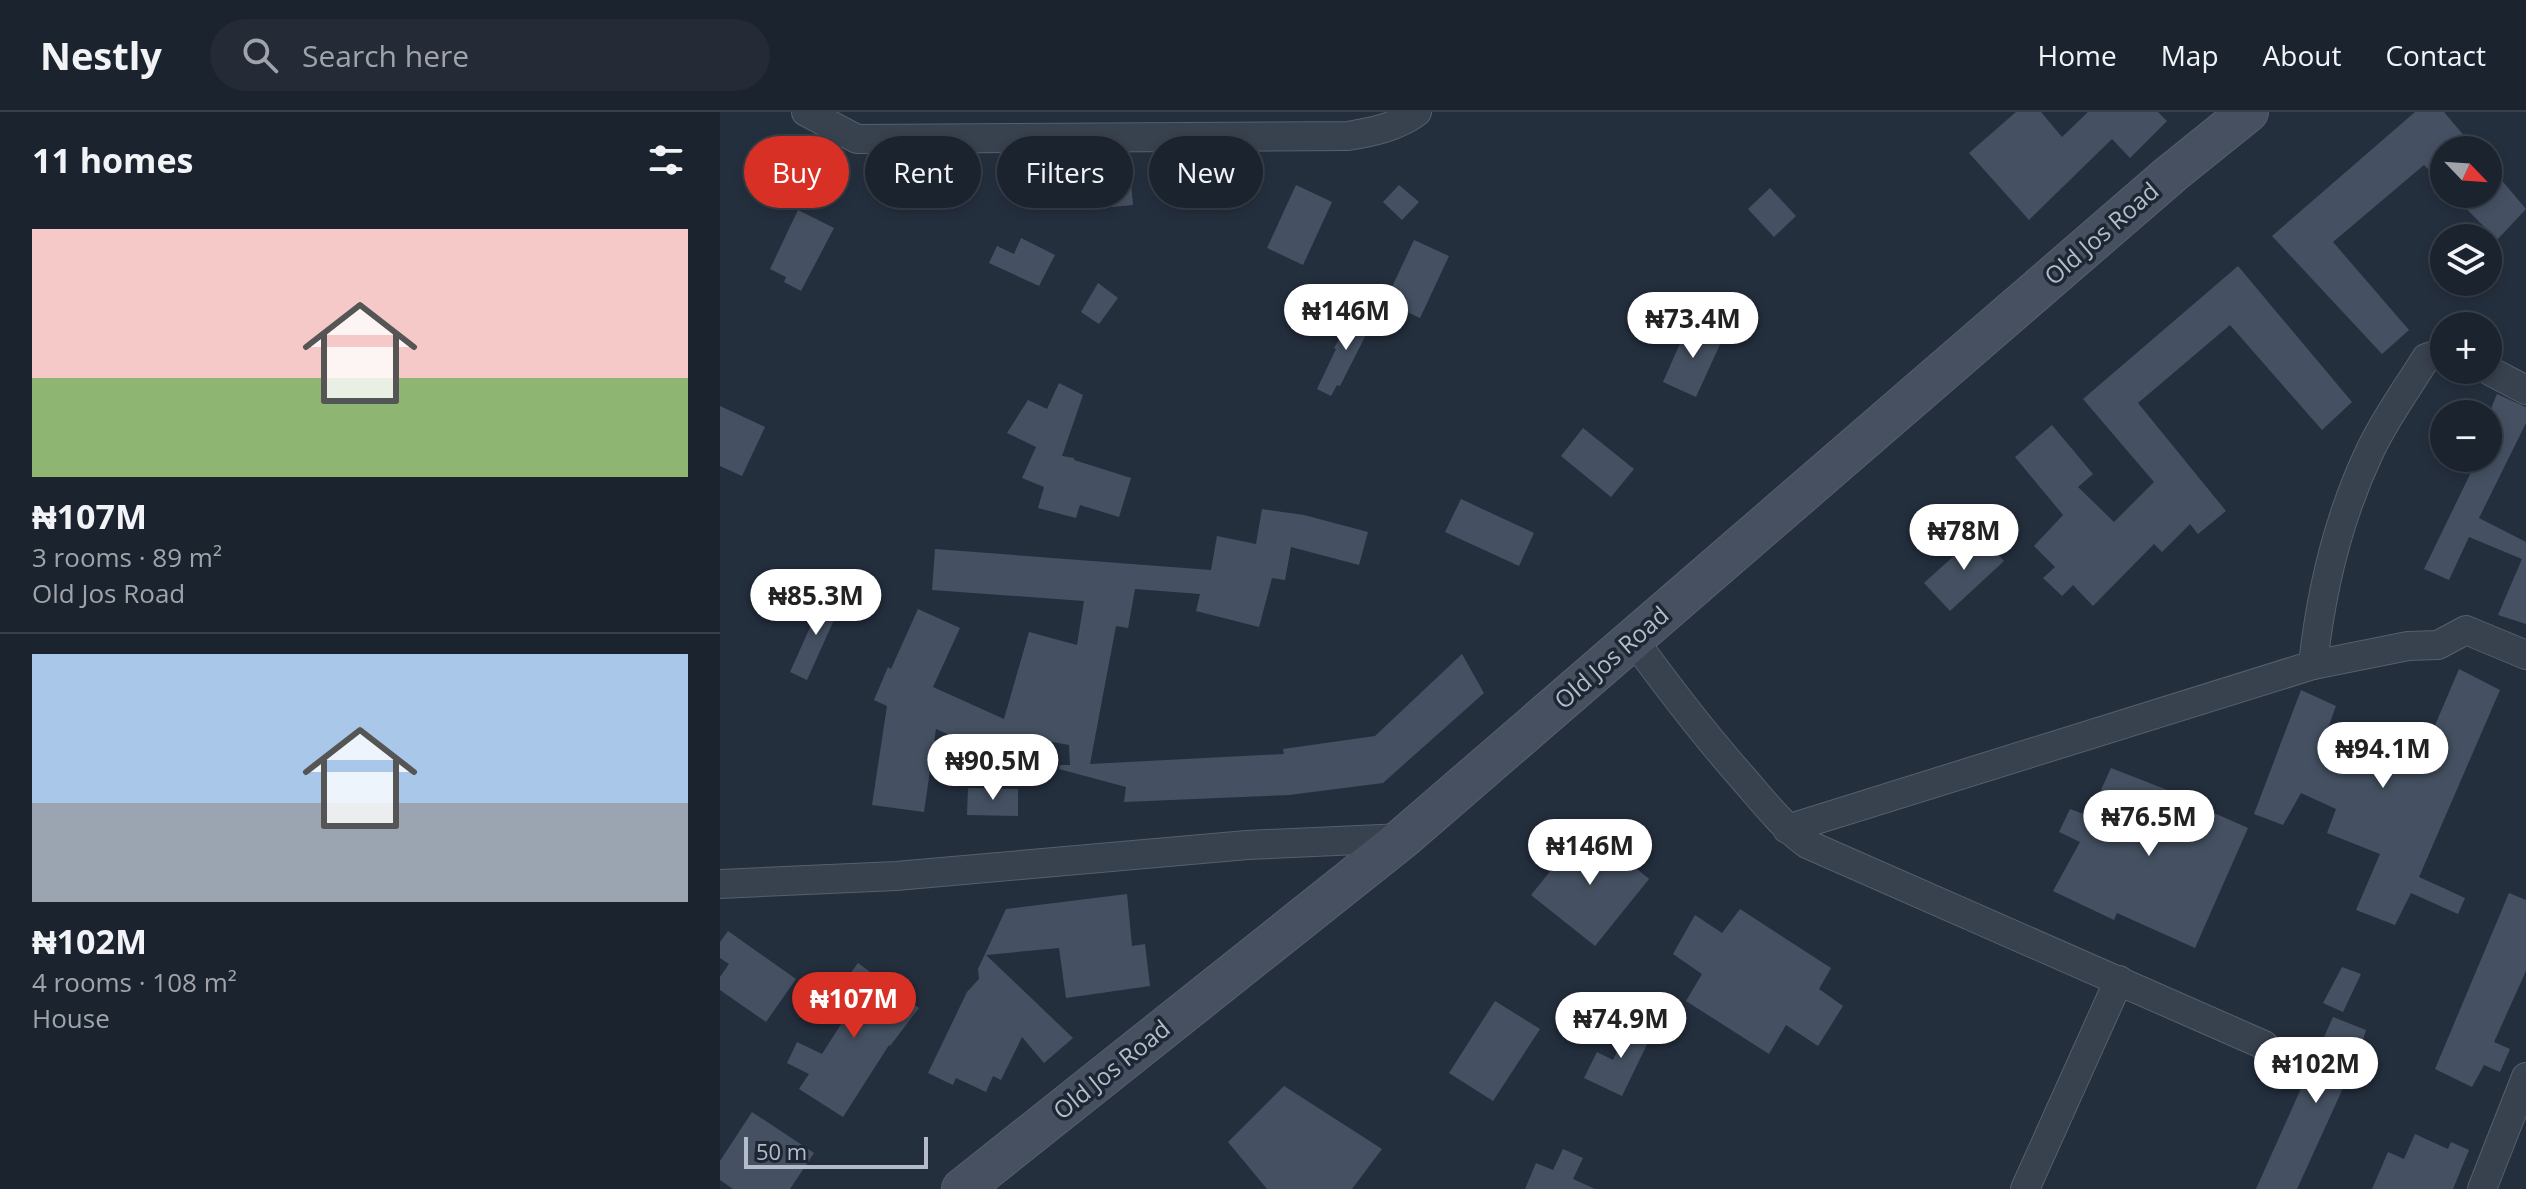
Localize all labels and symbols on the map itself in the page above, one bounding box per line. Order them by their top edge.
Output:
north arrow [2430,136,2502,208]
street label: Old Jos Road [2037,174,2165,292]
pin: ₦146M [1290,284,1402,352]
pin: ₦73.4M [1628,292,1758,360]
pin: ₦78M [1917,504,2011,572]
pin: ₦85.3M [751,569,881,637]
street label: Old Jos Road [1547,598,1675,716]
pin: ₦94.1M [2318,722,2448,790]
pin: ₦90.5M [928,734,1058,802]
pin: ₦76.5M [2084,790,2214,858]
pin: ₦146M [1534,819,1646,887]
pin: ₦107M [798,972,910,1040]
pin: ₦74.9M [1556,992,1686,1060]
street label: Old Jos Road [1046,1011,1176,1126]
pin: ₦102M [2260,1037,2372,1105]
scale bar [744,1133,928,1169]

